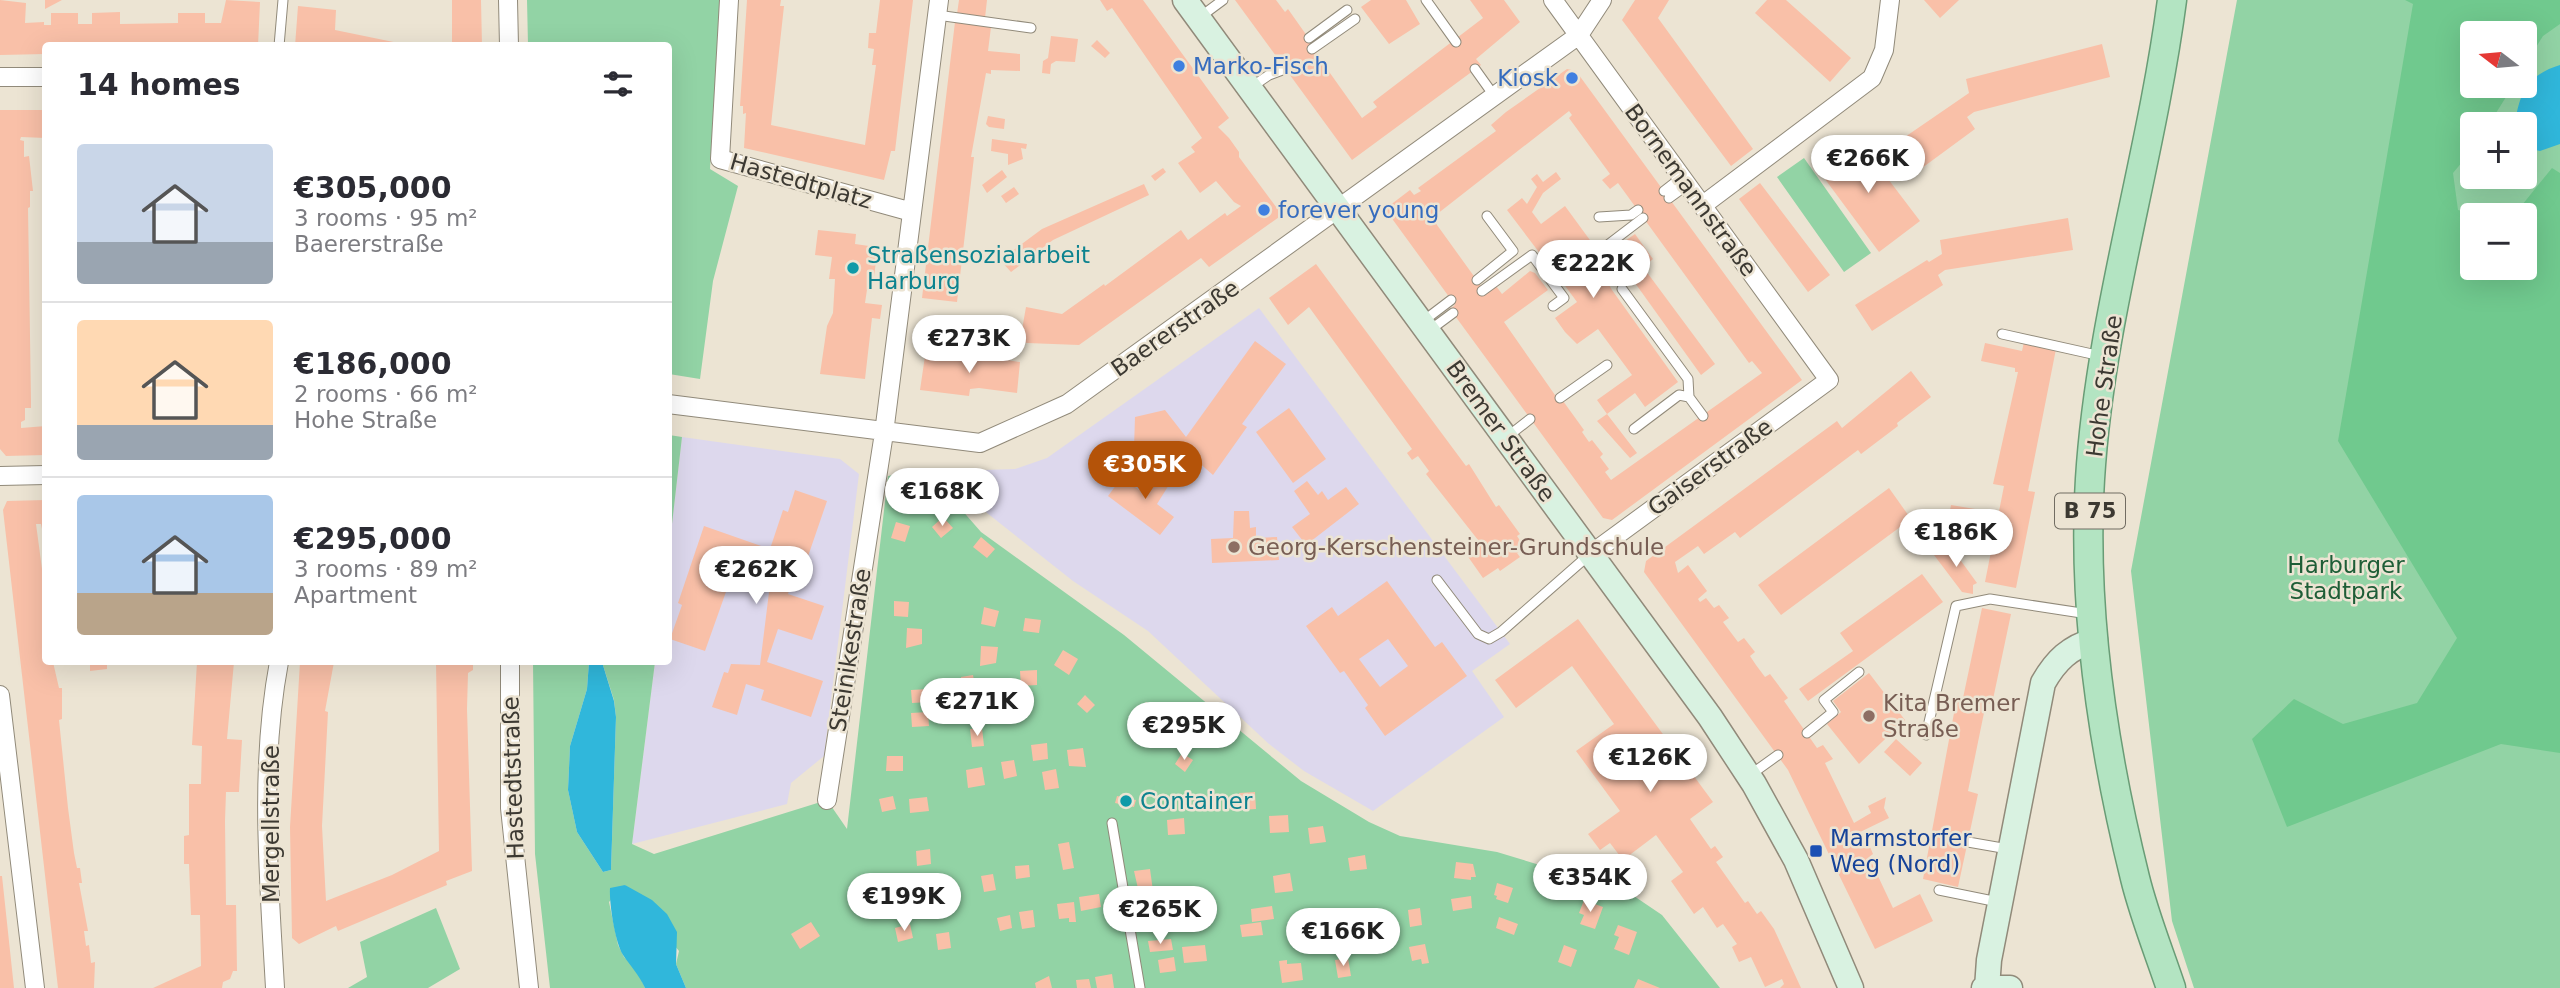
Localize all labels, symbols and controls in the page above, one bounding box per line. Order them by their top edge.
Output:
north arrow [2460,21,2538,98]
map controls [2460,21,2537,280]
place label: Marko-Fisch [1193,53,1329,79]
marker: Marko-Fisch [1171,58,1187,74]
icon: filters [599,65,637,103]
place label: Kiosk [1497,65,1559,91]
text: 14 homes [77,67,241,102]
marker: Kiosk [1564,70,1580,86]
street label: Bornemannstraße [1620,99,1762,281]
button: + [2460,112,2537,189]
pin: €266K [1819,136,1917,195]
text: €266K [1827,145,1909,171]
street label: Hastedtplatz [727,148,875,214]
text: €305,000 [294,170,452,205]
icon: home [133,172,217,256]
place label: forever young [1278,197,1439,223]
marker: forever young [1256,202,1272,218]
button: − [2460,203,2537,280]
text: 3 rooms · 95 m² [294,205,478,231]
text: Baererstraße [294,231,444,257]
pin: €222K [1544,240,1642,300]
place label: Straßensozialarbeit Harburg [867,242,1090,294]
text: €222K [1552,250,1634,276]
marker: Straßensozialarbeit Harburg [845,260,861,276]
street label: Baererstraße [1106,274,1244,382]
street label: Hohe Straße [2081,313,2127,459]
pin: €273K [920,316,1018,375]
text: €273K [928,325,1010,351]
text: €186,000 [294,346,452,381]
icon: home [133,348,217,432]
street label: Bremer Straße [1441,355,1561,507]
text: 2 rooms · 66 m² [294,381,478,407]
text: Hohe Straße [294,407,437,433]
street label: Gaiserstraße [1643,413,1777,521]
pin: €305K [1096,442,1194,501]
text: €305K [1104,451,1186,477]
pin: €168K [893,468,991,528]
text: €168K [901,478,983,504]
road number: B 75 [2055,494,2125,528]
pin: €186K [1907,510,2005,569]
text: €186K [1915,519,1997,545]
text: €295,000 [294,521,452,556]
icon: home [133,523,217,607]
place label: Georg-Kerschensteiner-Grundschule [1248,534,1664,560]
marker: Georg-Kerschensteiner-Grundschule [1226,539,1242,555]
pin: €262K [707,546,805,606]
park label: Harburger Stadtpark [2287,552,2405,604]
text: 3 rooms · 89 m² [294,556,478,582]
text: €262K [715,556,797,582]
street label: Steinikestraße [824,566,876,734]
text: Apartment [294,582,417,608]
pin: €271K [928,678,1026,738]
text: €271K [936,688,1018,714]
place label: Kita Bremer Straße [1883,690,2020,742]
street label: Hastedtstraße [497,696,529,860]
pin: €295K [1135,702,1233,762]
marker: Kita Bremer Straße [1861,708,1877,724]
text: €295K [1143,712,1225,738]
pin: €126K [1601,734,1699,794]
text: €126K [1609,744,1691,770]
street label: Mergellstraße [258,745,284,903]
place label: Container [1140,788,1253,814]
marker: Container [1118,793,1134,809]
place label: Marmstorfer Weg (Nord) [1830,825,1972,877]
marker: Marmstorfer Weg (Nord) [1808,843,1824,859]
pin: €354K [1541,855,1639,914]
text: €354K [1549,864,1631,890]
pin: €199K [855,874,953,933]
text: €199K [863,883,945,909]
pin: €265K [1111,886,1209,946]
text: €265K [1119,896,1201,922]
pin: €166K [1294,908,1392,968]
text: €166K [1302,918,1384,944]

